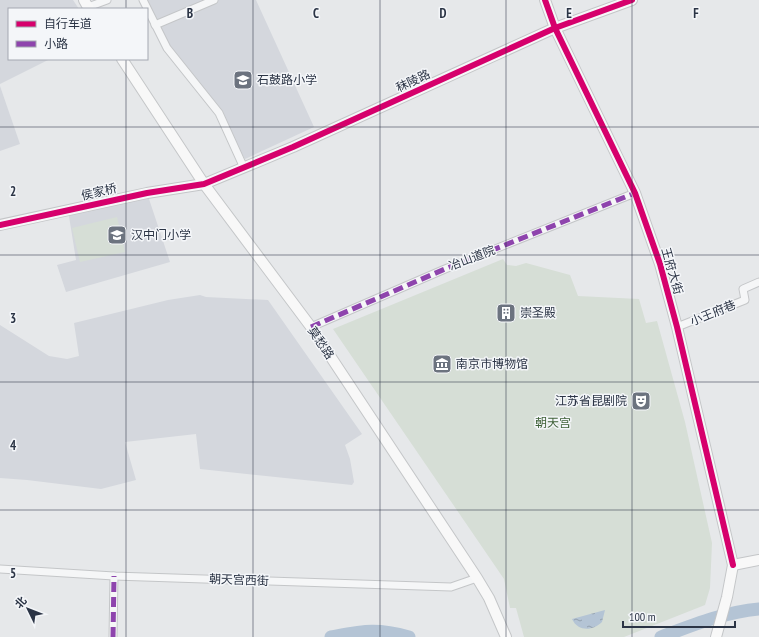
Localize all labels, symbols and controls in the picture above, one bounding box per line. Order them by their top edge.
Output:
text: B [187,5,193,22]
text: C [313,5,319,22]
text: D [440,5,447,22]
text: E [566,5,572,22]
text: F [693,5,699,22]
legend [8,8,148,60]
text: 自行车道 [44,16,92,31]
text: 小路 [44,36,68,51]
street label: 秣陵路 [393,66,432,95]
school or university icon: 石鼓路小学 [232,69,254,91]
place label: 石鼓路小学 [257,72,317,87]
street label: 侯家桥 [80,180,118,203]
text: 2 [10,183,16,200]
school or university icon: 汉中门小学 [106,224,128,246]
place label: 汉中门小学 [131,227,191,242]
street label: 冶山道院 [447,242,497,273]
street label: 王府大街 [659,246,686,296]
street label: 小王府巷 [688,297,738,328]
building icon: 崇圣殿 [495,302,517,324]
place label: 崇圣殿 [520,305,556,320]
text: 3 [10,310,16,327]
street label: 莫愁路 [305,324,338,362]
museum icon: 南京市博物馆 [431,353,453,375]
place label: 南京市博物馆 [456,356,528,371]
theatre icon: 江苏省昆剧院 [630,390,652,412]
place label: 江苏省昆剧院 [555,393,627,408]
park label: 朝天宫 [535,415,571,430]
text: 4 [10,437,17,454]
text: 5 [10,565,16,582]
street label: 朝天宫西街 [209,571,269,588]
north arrow [8,589,48,629]
text: 北 [12,593,30,611]
scale bar [623,603,735,629]
text: 100 m [629,609,656,624]

